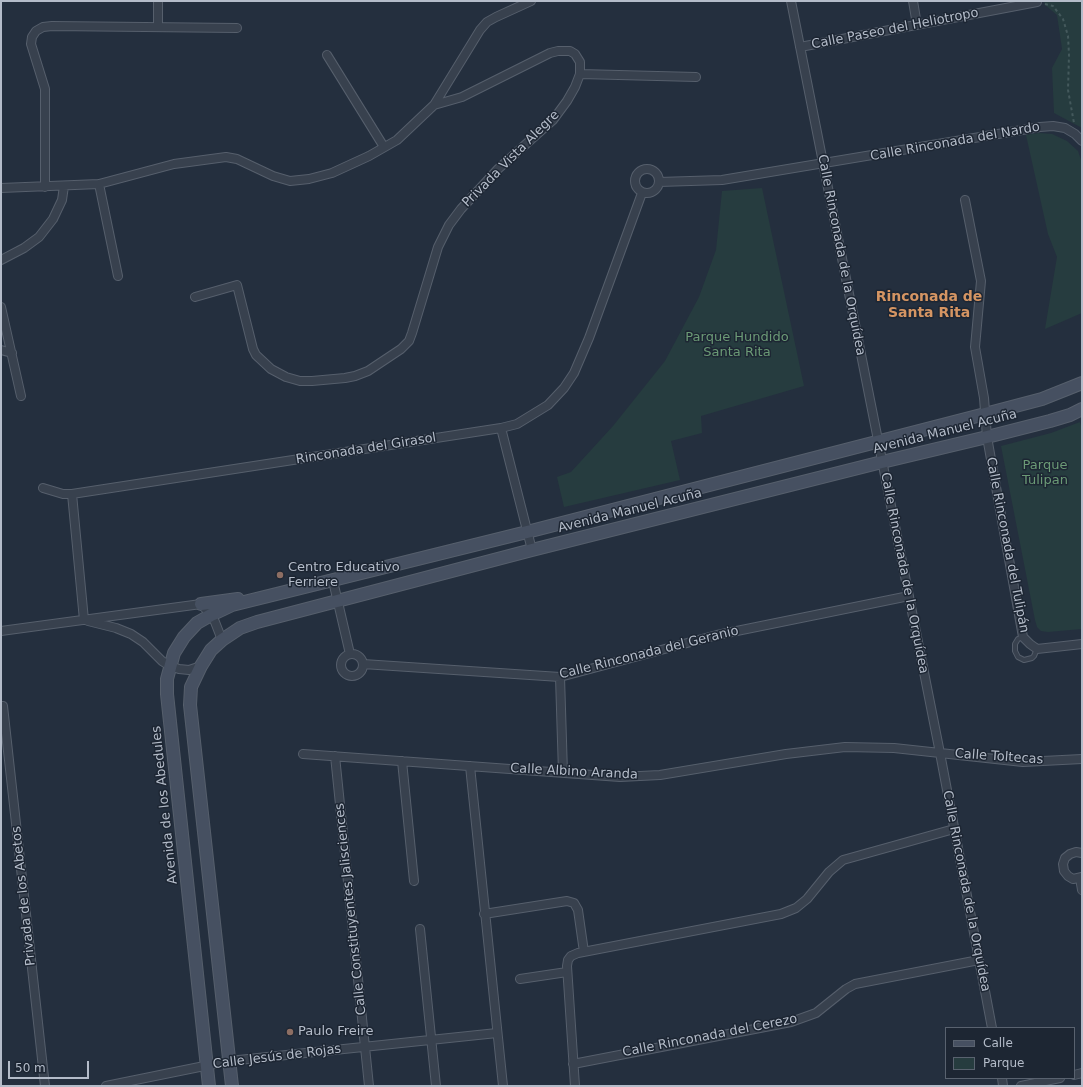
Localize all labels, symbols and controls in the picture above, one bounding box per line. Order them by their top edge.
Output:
street label: Calle Paseo del Heliotropo [810,5,980,53]
street label: Privada Vista Alegre [459,107,563,211]
street label: Calle Rinconada del Nardo [869,119,1041,165]
street label: Calle Rinconada de la Orquídea [814,153,868,357]
district label: Rinconada de Santa Rita [876,289,982,322]
park label: Parque Hundido Santa Rita [685,330,789,361]
street label: Avenida Manuel Acuña [871,407,1019,457]
street label: Rinconada del Girasol [295,430,437,468]
street label: Calle Rinconada del Tulipán [982,456,1032,634]
park label: Parque Tulipan [1022,458,1068,489]
street label: Calle Rinconada de la Orquídea [877,471,931,675]
street label: Avenida Manuel Acuña [556,486,704,536]
place label: Centro Educativo Ferriere [288,560,400,591]
marker: Centro Educativo Ferriere [275,570,285,580]
street label: Calle Rinconada del Geranio [558,623,740,683]
street label: Avenida de los Abedules [149,725,181,885]
street label: Calle Toltecas [954,746,1044,768]
street label: Calle Albino Aranda [510,761,638,783]
street label: Calle Rinconada de la Orquídea [939,789,993,993]
street label: Calle Constituyentes Jalisciences [332,802,370,1016]
street label: Privada de los Abetos [9,825,39,967]
street label: Calle Rinconada del Cerezo [621,1011,799,1061]
place label: Paulo Freire [298,1024,373,1040]
marker: Paulo Freire [285,1027,295,1037]
legend [945,1027,1075,1079]
text: Calle [983,1036,1013,1050]
street label: Calle Jesús de Rojas [212,1041,342,1073]
scale bar [10,1053,91,1079]
text: Parque [983,1056,1024,1070]
text: 50 m [15,1061,46,1075]

